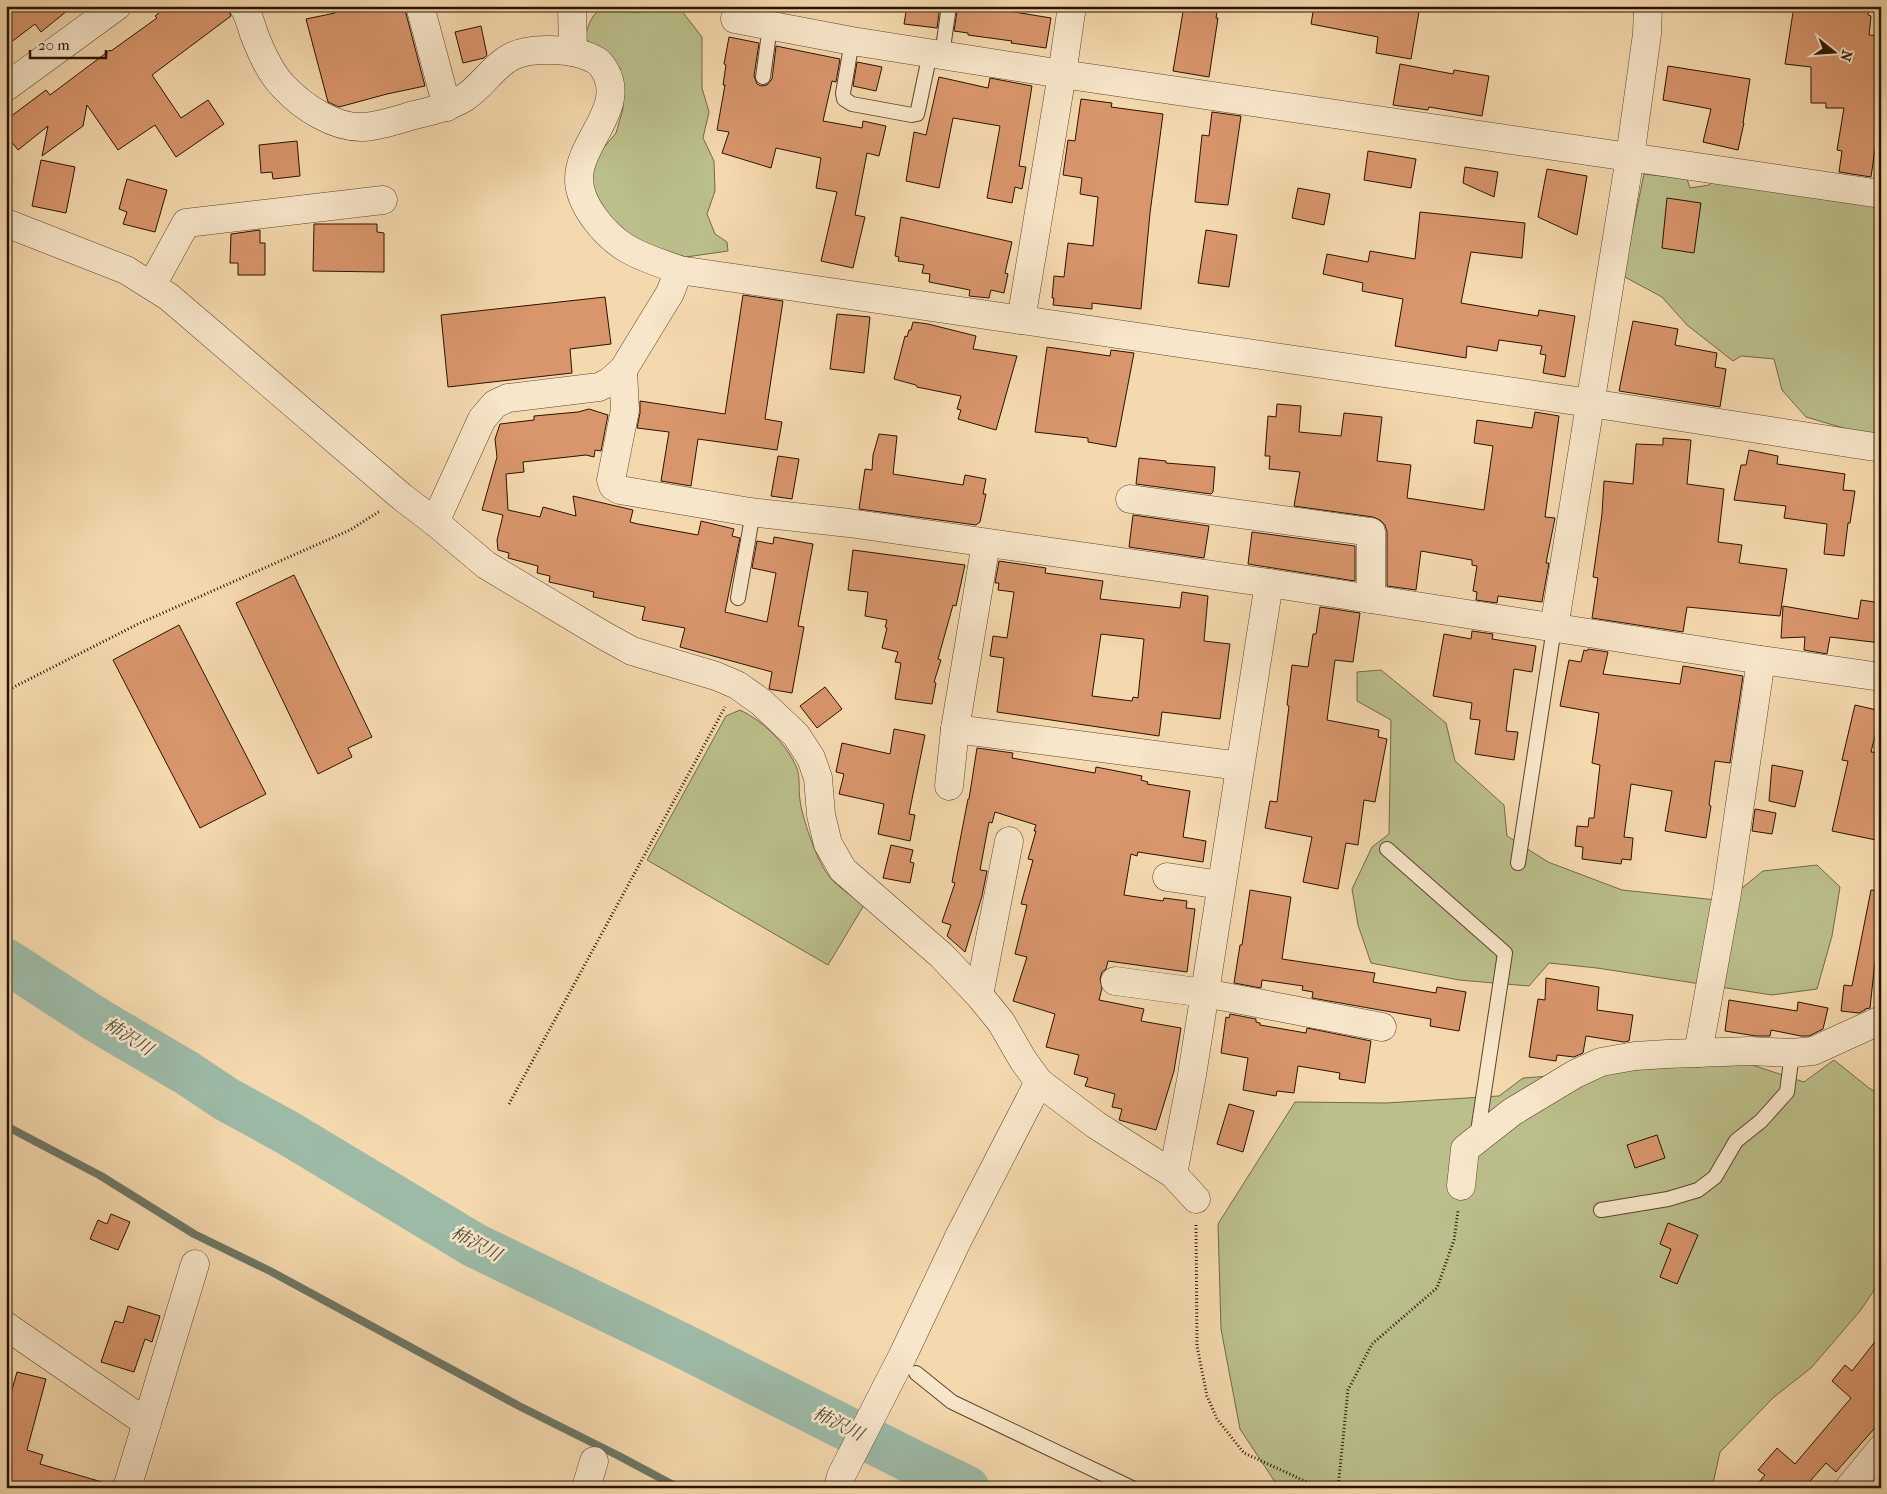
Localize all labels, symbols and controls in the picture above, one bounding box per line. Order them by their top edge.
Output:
scale bar [30,28,106,60]
north arrow [1810,28,1860,78]
text: 20 m [38,36,70,54]
text: N [1836,48,1856,64]
water label: 柿沢川 [100,1014,158,1061]
water label: 柿沢川 [447,1222,507,1267]
water label: 柿沢川 [809,1403,869,1446]

